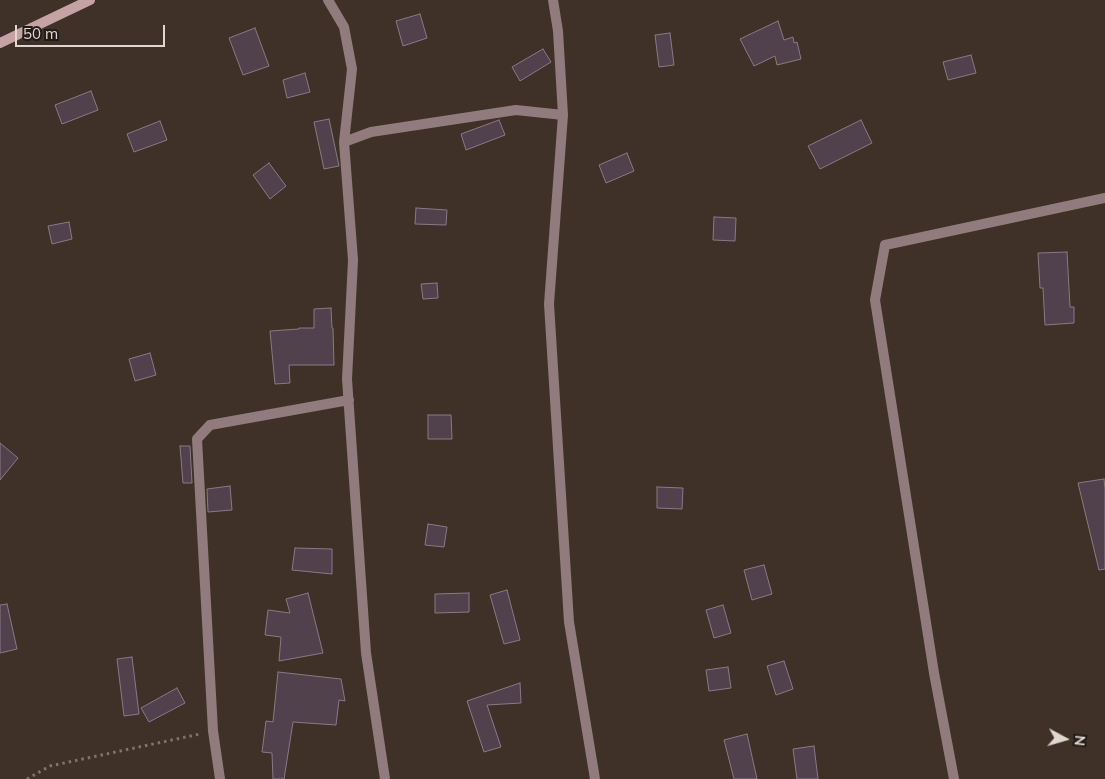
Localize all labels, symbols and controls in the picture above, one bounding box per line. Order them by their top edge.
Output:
scale bar [18,15,168,47]
text: 50 m [23,24,58,43]
north arrow [1040,714,1090,764]
text: N [1070,734,1089,747]

